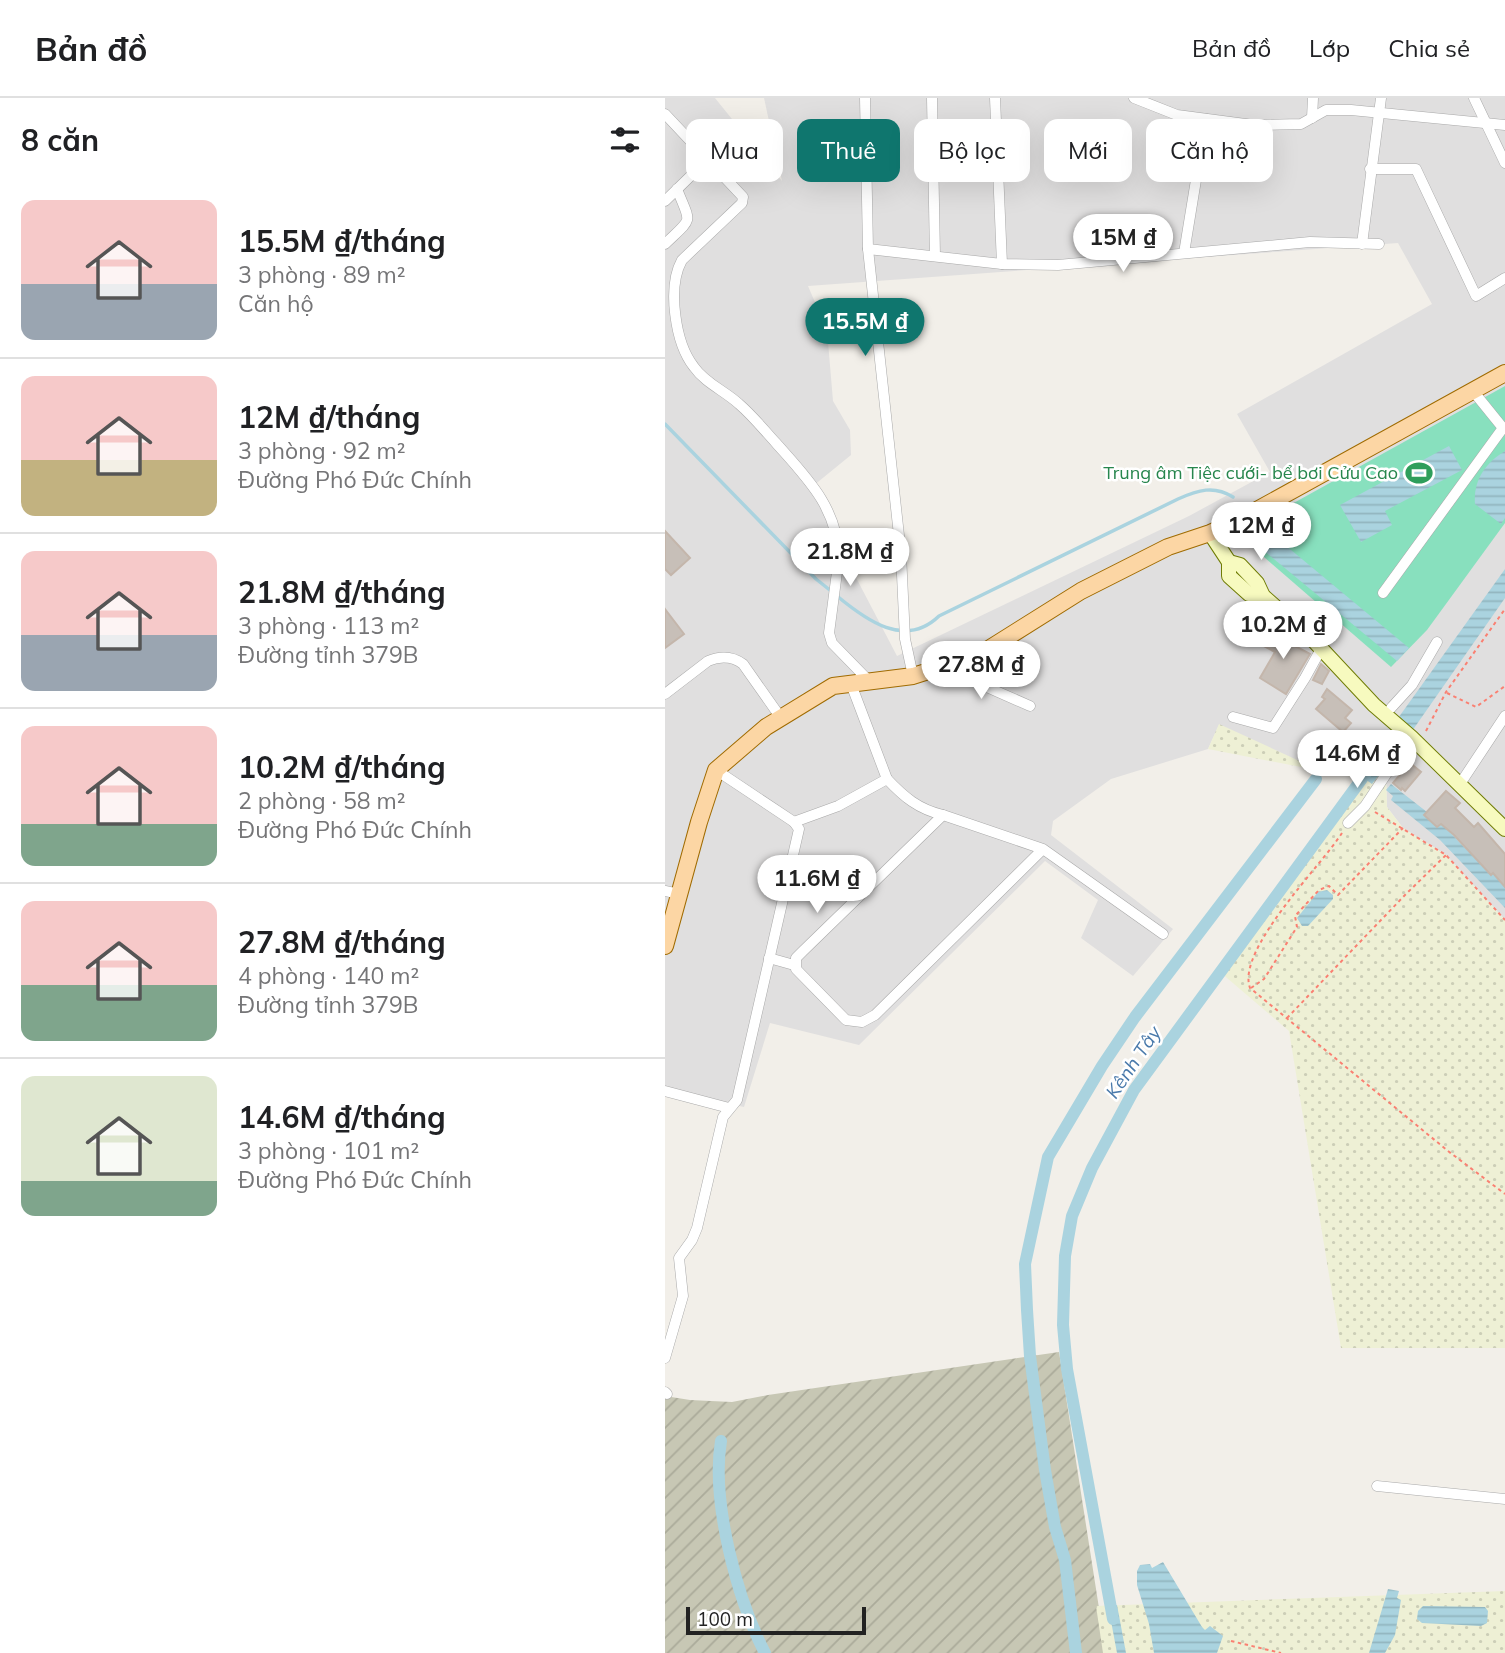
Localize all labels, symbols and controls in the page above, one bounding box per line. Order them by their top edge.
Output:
text: Bản đồ [35,28,147,69]
text: Bản đồ [1192,33,1271,63]
text: Lớp [1309,33,1350,63]
text: Chia sẻ [1388,33,1470,63]
chip: Mua [686,119,783,182]
chip: Thuê [797,119,900,182]
chip: Bộ lọc [914,119,1030,182]
chip: Mới [1044,119,1132,182]
chip: Căn hộ [1146,119,1273,182]
text: 8 căn [21,121,99,159]
icon: filters [606,121,644,159]
pin: 15M ₫ [1074,214,1172,274]
text: 15.5M ₫/tháng [238,222,446,260]
text: 15M ₫ [1089,222,1157,251]
icon: home [77,228,161,312]
text: 3 phòng · 89 m² [238,260,405,289]
text: Căn hộ [238,289,314,318]
pin: 15.5M ₫ [800,299,930,358]
text: 15.5M ₫ [821,306,909,335]
text: 12M ₫/tháng [238,398,420,436]
icon: home [77,404,161,488]
text: 3 phòng · 92 m² [238,436,405,465]
sports icon: Trung âm Tiệc cưới- bể bơi Cửu Cao [1404,458,1434,488]
place label: Trung âm Tiệc cưới- bể bơi Cửu Cao [1103,461,1398,484]
text: Đường Phó Đức Chính [238,465,472,494]
pin: 12M ₫ [1212,503,1310,562]
text: 12M ₫ [1227,510,1295,539]
pin: 21.8M ₫ [785,528,915,588]
text: 21.8M ₫ [806,536,894,565]
text: 21.8M ₫/tháng [238,573,446,611]
icon: home [77,579,161,663]
pin: 10.2M ₫ [1218,602,1348,661]
text: 10.2M ₫ [1239,609,1327,638]
text: 3 phòng · 113 m² [238,611,419,640]
text: Đường tỉnh 379B [238,640,418,669]
pin: 27.8M ₫ [916,642,1046,701]
text: 27.8M ₫ [937,649,1025,678]
pin: 14.6M ₫ [1292,730,1422,790]
text: 14.6M ₫ [1313,738,1401,767]
text: 10.2M ₫/tháng [238,748,446,786]
icon: home [77,754,161,838]
text: 2 phòng · 58 m² [238,786,405,815]
text: Đường Phó Đức Chính [238,815,472,844]
pin: 11.6M ₫ [752,856,882,915]
text: 11.6M ₫ [773,863,861,892]
text: 27.8M ₫/tháng [238,923,446,961]
icon: home [77,929,161,1013]
text: 4 phòng · 140 m² [238,961,419,990]
text: Đường tỉnh 379B [238,990,418,1019]
water label: Kênh Tây [1100,1020,1166,1103]
text: 14.6M ₫/tháng [238,1098,446,1136]
icon: home [77,1104,161,1188]
text: 3 phòng · 101 m² [238,1136,419,1165]
text: Đường Phó Đức Chính [238,1165,472,1194]
scale bar [686,1604,866,1636]
text: 100 m [697,1607,753,1631]

